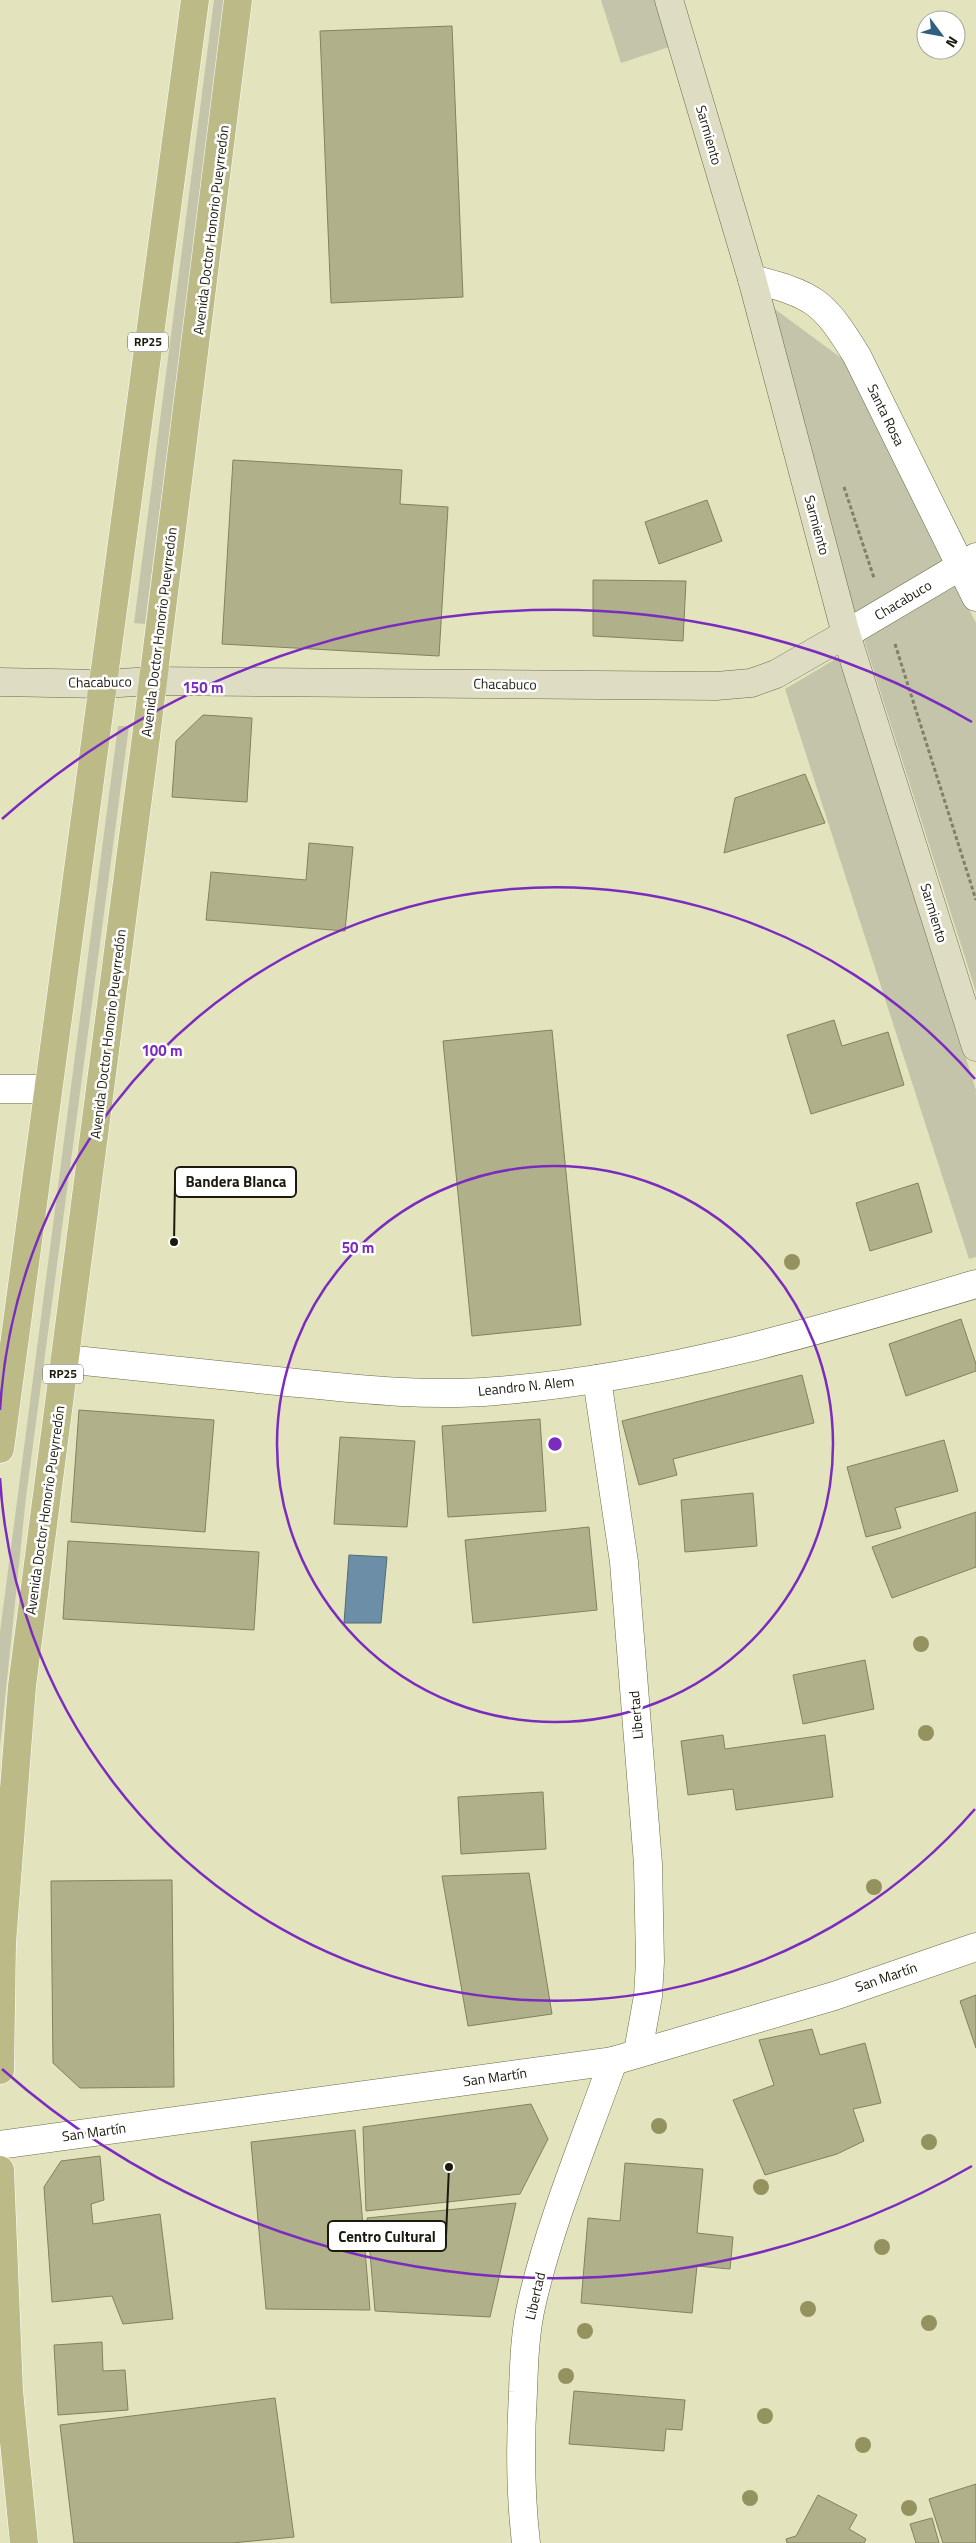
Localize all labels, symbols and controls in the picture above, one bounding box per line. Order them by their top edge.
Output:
north arrow [916,10,966,60]
text: N [941,32,964,52]
street label: Sarmiento [691,103,728,167]
street label: Avenida Doctor Honorio Pueyrredón [187,124,234,336]
road number: RP25 [128,332,168,352]
street label: Santa Rosa [862,380,910,449]
street label: Sarmiento [799,493,836,557]
street label: Avenida Doctor Honorio Pueyrredón [135,526,182,738]
street label: Chacabuco [870,574,935,625]
street label: Chacabuco [68,670,132,693]
street label: Chacabuco [473,672,537,695]
text: 150 m [182,676,224,699]
street label: Sarmiento [916,881,953,945]
street label: Avenida Doctor Honorio Pueyrredón [84,928,131,1140]
text: 100 m [141,1039,183,1062]
callout: Bandera Blanca [175,1167,296,1197]
text: Bandera Blanca [185,1170,287,1193]
text: 50 m [342,1236,374,1259]
road number: RP25 [43,1365,83,1384]
street label: Leandro N. Alem [477,1370,575,1401]
street label: Avenida Doctor Honorio Pueyrredón [19,1404,70,1616]
centre of rings [546,1435,564,1453]
street label: Libertad [623,1690,648,1740]
street label: San Martín [852,1956,920,1997]
street label: San Martín [462,2062,528,2091]
street label: San Martín [61,2117,127,2146]
callout: Centro Cultural [328,2221,446,2251]
text: Centro Cultural [338,2225,436,2248]
street label: Libertad [519,2270,550,2322]

